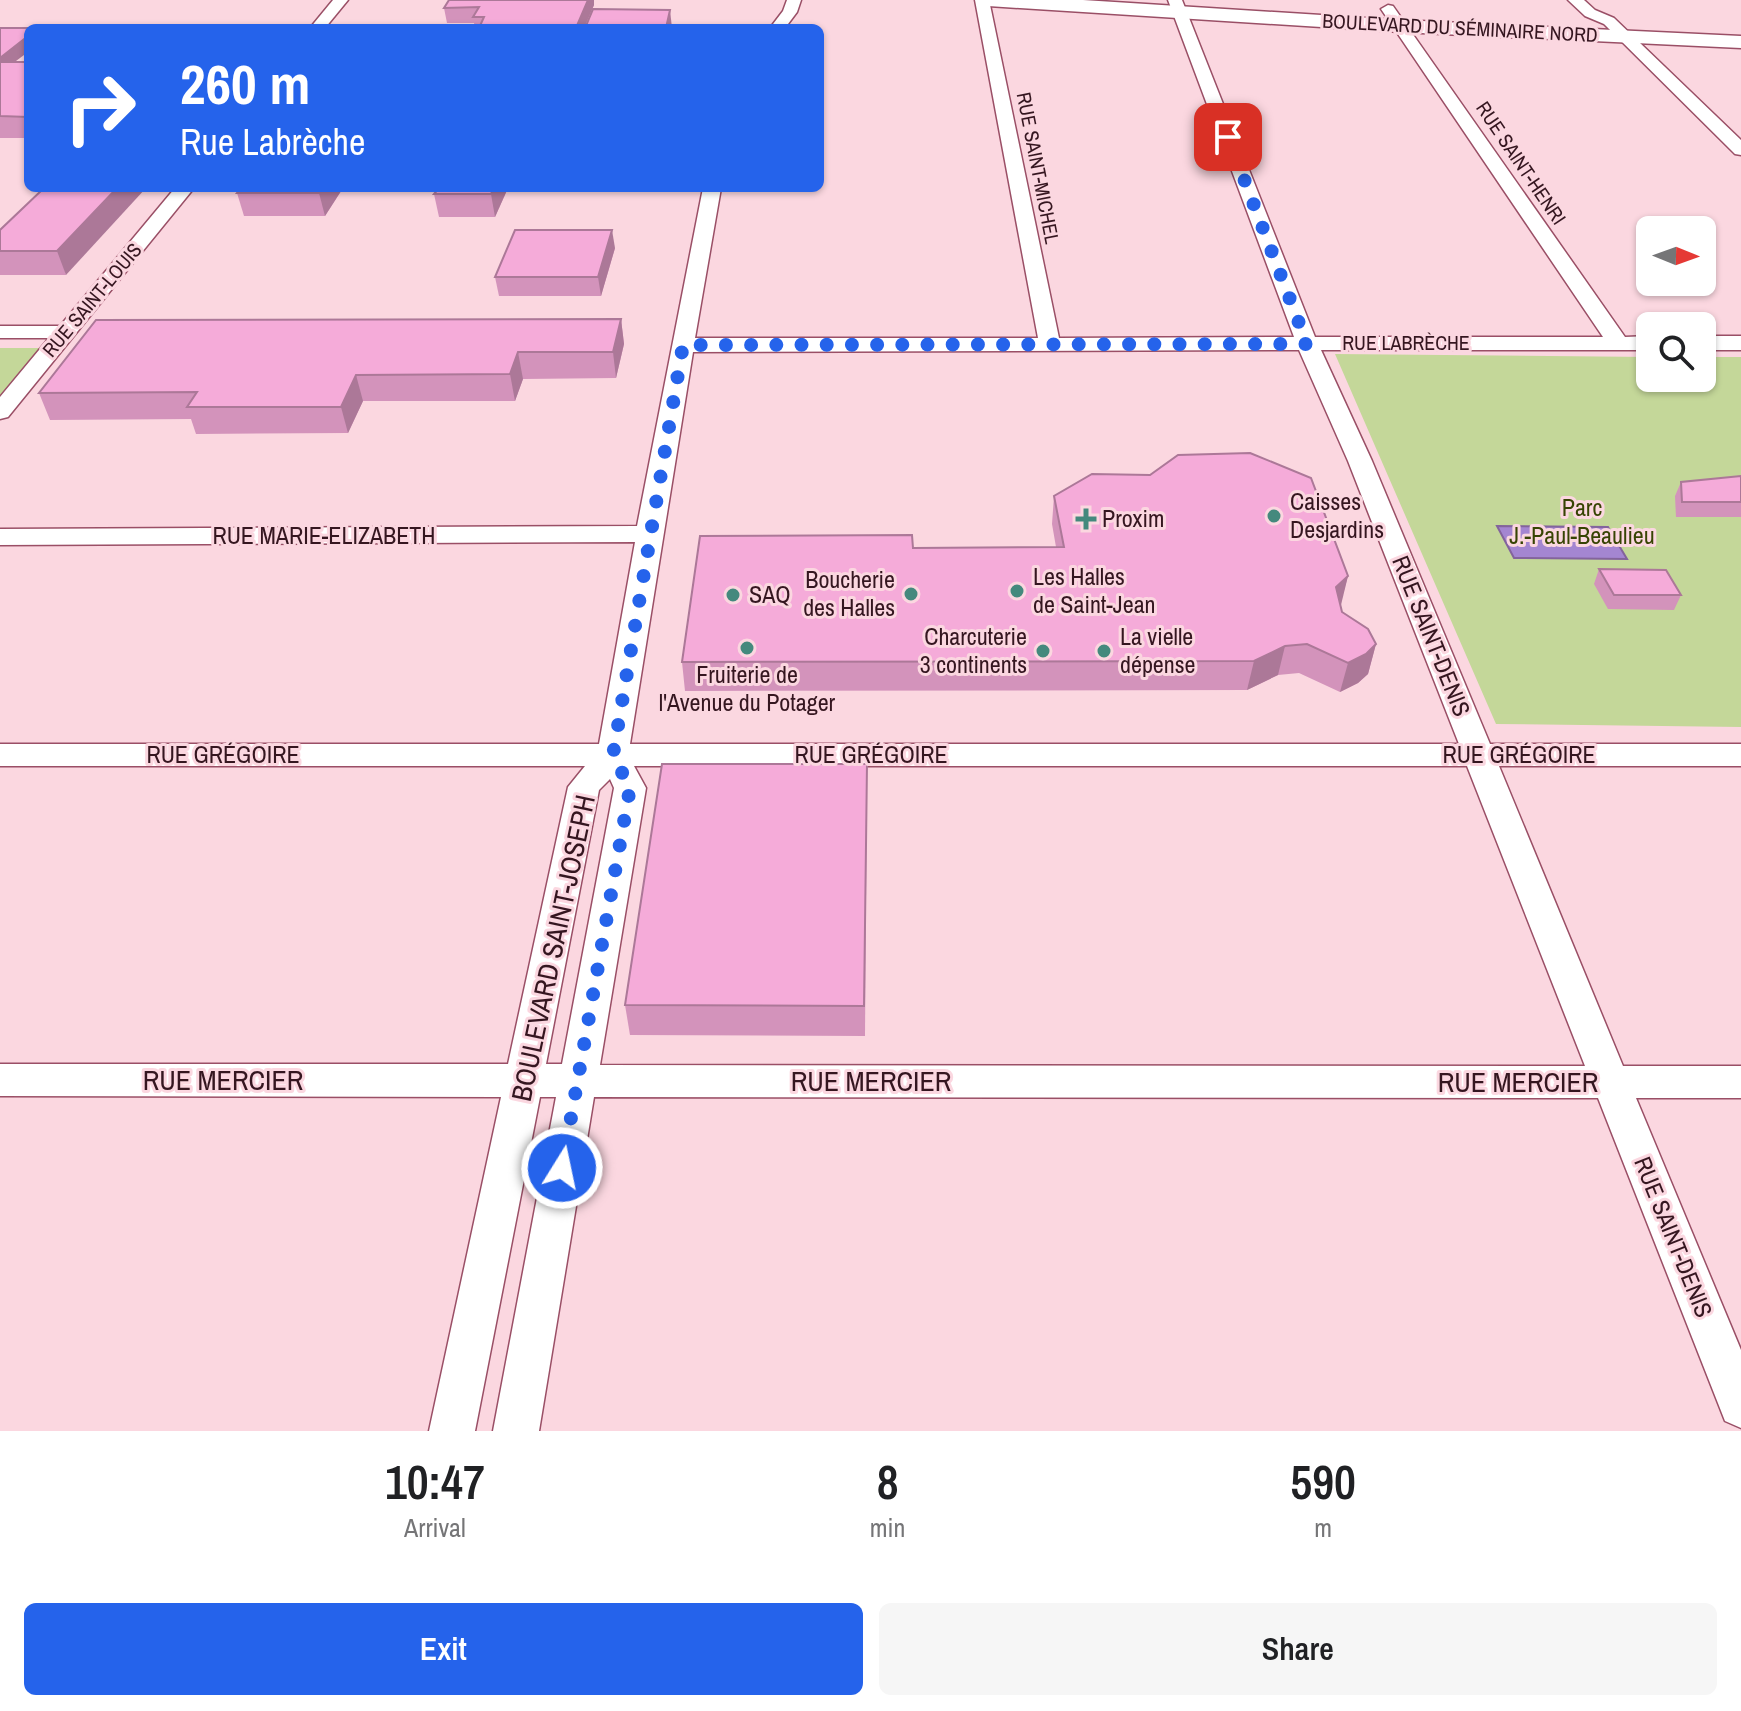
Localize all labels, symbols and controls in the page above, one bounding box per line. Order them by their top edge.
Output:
street label: BOULEVARD DU SÉMINAIRE NORD [1322,7,1598,48]
text: 260 m [180,46,310,121]
icon: right [48,56,152,160]
street label: RUE SAINT-MICHEL [1011,90,1066,246]
street label: RUE SAINT-HENRI [1470,96,1573,230]
pin [1194,103,1262,171]
icon: arrive [1206,115,1250,159]
text: Rue Labrèche [180,118,365,166]
north arrow [1636,216,1716,296]
map controls [1636,216,1716,392]
street label: RUE SAINT-LOUIS [36,237,147,362]
button: search [1636,312,1716,392]
street label: RUE LABRÈCHE [1342,329,1470,356]
place label: Caisses Desjardins [1290,485,1384,545]
park label: Parc J.-Paul-Beaulieu [1509,491,1655,551]
place label: Proxim [1102,502,1164,534]
marker: Caisses Desjardins [1265,507,1283,525]
marker: Proxim [1077,510,1095,528]
street label: RUE MARIE-ELIZABETH [212,519,436,551]
street label: RUE SAINT-DENIS [1385,551,1479,721]
place label: Les Halles de Saint-Jean [1033,560,1156,620]
place label: Boucherie des Halles [803,563,895,623]
place label: SAQ [749,578,791,610]
marker: Les Halles de Saint-Jean [1008,582,1026,600]
marker: Boucherie des Halles [902,585,920,603]
marker: SAQ [724,586,742,604]
place label: Charcuterie 3 continents [920,620,1027,680]
place label: La vielle dépense [1120,620,1196,680]
marker: Fruiterie de l'Avenue du Potager [738,639,756,657]
marker: Charcuterie 3 continents [1034,642,1052,660]
marker: La vielle dépense [1095,642,1113,660]
place label: Fruiterie de l'Avenue du Potager [659,658,836,718]
street label: RUE GRÉGOIRE [146,738,300,770]
street label: RUE GRÉGOIRE [794,738,948,770]
street label: RUE GRÉGOIRE [1442,738,1596,770]
street label: BOULEVARD SAINT-JOSEPH [502,791,604,1105]
street label: RUE MERCIER [143,1061,303,1099]
street label: RUE MERCIER [791,1062,951,1100]
street label: RUE MERCIER [1438,1063,1598,1101]
position arrow [520,1126,604,1210]
street label: RUE SAINT-DENIS [1627,1152,1721,1322]
text: 10:47 [385,1449,485,1514]
text: 8 [877,1449,899,1514]
text: 590 [1290,1449,1356,1514]
text: Arrival [404,1510,466,1545]
text: min [870,1510,905,1545]
text: m [1314,1510,1332,1545]
button: Exit [24,1603,863,1695]
button: Share [879,1603,1717,1695]

